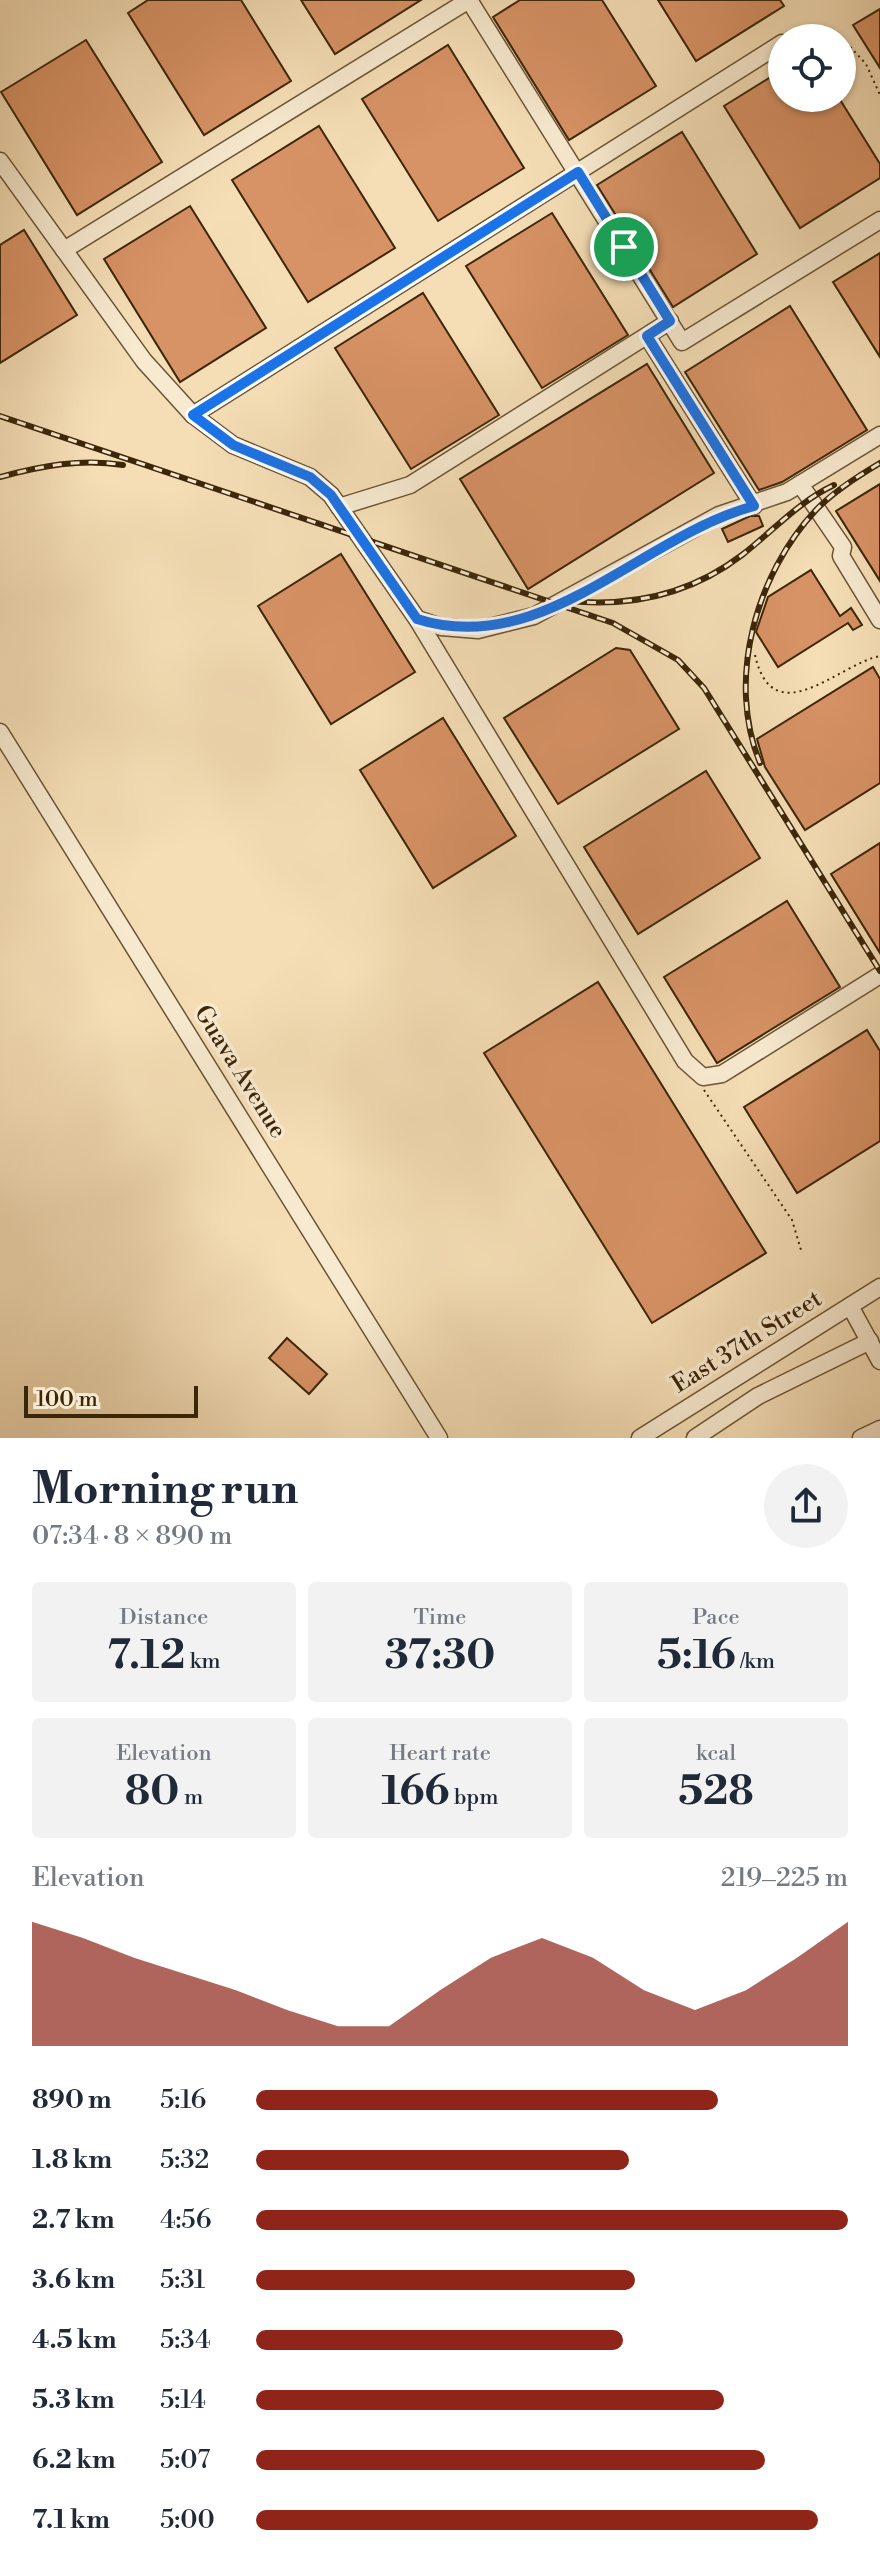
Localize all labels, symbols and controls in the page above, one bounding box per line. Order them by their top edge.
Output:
map controls [768,24,856,112]
button: locate [768,24,856,112]
pin [590,213,658,281]
icon: arrive [602,225,646,269]
street label: Guava Avenue [187,1000,293,1144]
street label: East 37th Street [667,1284,828,1400]
scale bar [24,1382,198,1418]
text: 100 m [36,1386,98,1413]
text: Morning run [32,1462,298,1517]
button: share [764,1464,848,1548]
text: 07:34 · 8 × 890 m [32,1520,232,1552]
text: Distance [120,1604,208,1631]
text: Time [414,1604,466,1631]
text: Pace [692,1604,740,1631]
text: 7.12 [107,1631,185,1681]
text: 37:30 [385,1631,495,1681]
text: 5:16 [657,1631,736,1681]
text: km [185,1648,221,1675]
text: /km [736,1648,775,1675]
text: Elevation [116,1740,212,1767]
text: Heart rate [389,1740,491,1767]
text: kcal [696,1740,736,1767]
text: 80 [125,1767,179,1817]
text: 166 [381,1767,450,1817]
text: 528 [678,1767,754,1817]
text: m [179,1784,203,1811]
text: bpm [450,1784,499,1811]
text: Elevation [32,1862,145,1894]
text: 219–225 m [721,1862,848,1894]
text: 890 m [32,2084,112,2116]
text: 5:16 [160,2084,206,2116]
text: 1.8 km [32,2144,112,2176]
text: 5:32 [160,2144,209,2176]
text: 2.7 km [32,2204,115,2236]
text: 4:56 [160,2204,211,2236]
text: 3.6 km [32,2264,115,2296]
text: 5:31 [160,2264,205,2296]
text: 4.5 km [32,2324,117,2356]
text: 5:34 [160,2324,210,2356]
text: 5.3 km [32,2384,115,2416]
text: 5:14 [160,2384,206,2416]
text: 6.2 km [32,2444,116,2476]
text: 5:07 [160,2444,210,2476]
text: 7.1 km [32,2504,110,2536]
text: 5:00 [160,2504,215,2536]

